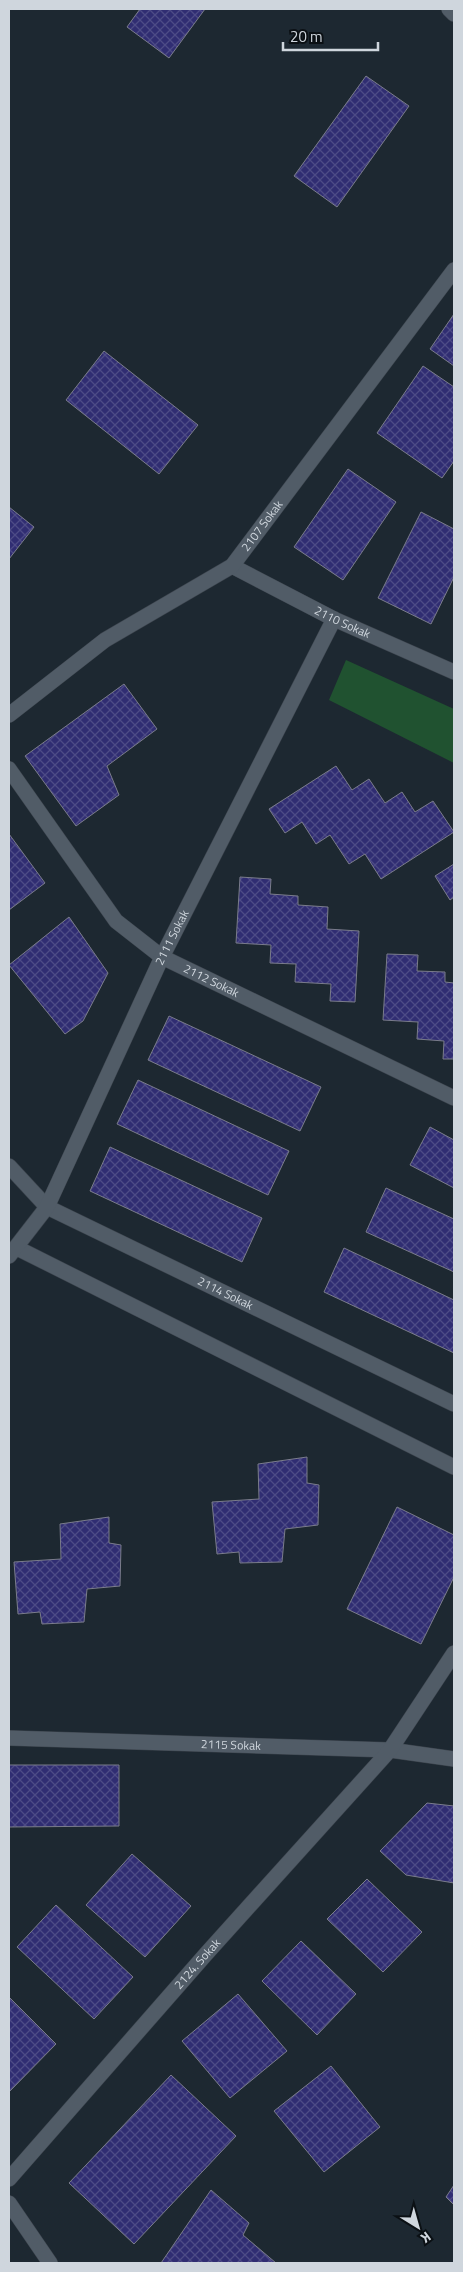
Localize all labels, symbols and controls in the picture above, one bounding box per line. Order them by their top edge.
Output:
scale bar [283,20,378,52]
text: 20 m [290,25,323,48]
street label: 2107 Sokak [236,496,287,555]
street label: 2110 Sokak [311,600,374,643]
street label: 2111 Sokak [150,906,194,968]
street label: 2112 Sokak [180,959,243,1002]
street label: 2114 Sokak [194,1271,257,1315]
street label: 2115 Sokak [201,1734,261,1755]
street label: 2124. Sokak [169,1934,225,1993]
north arrow [393,2202,443,2252]
text: K [416,2227,436,2249]

